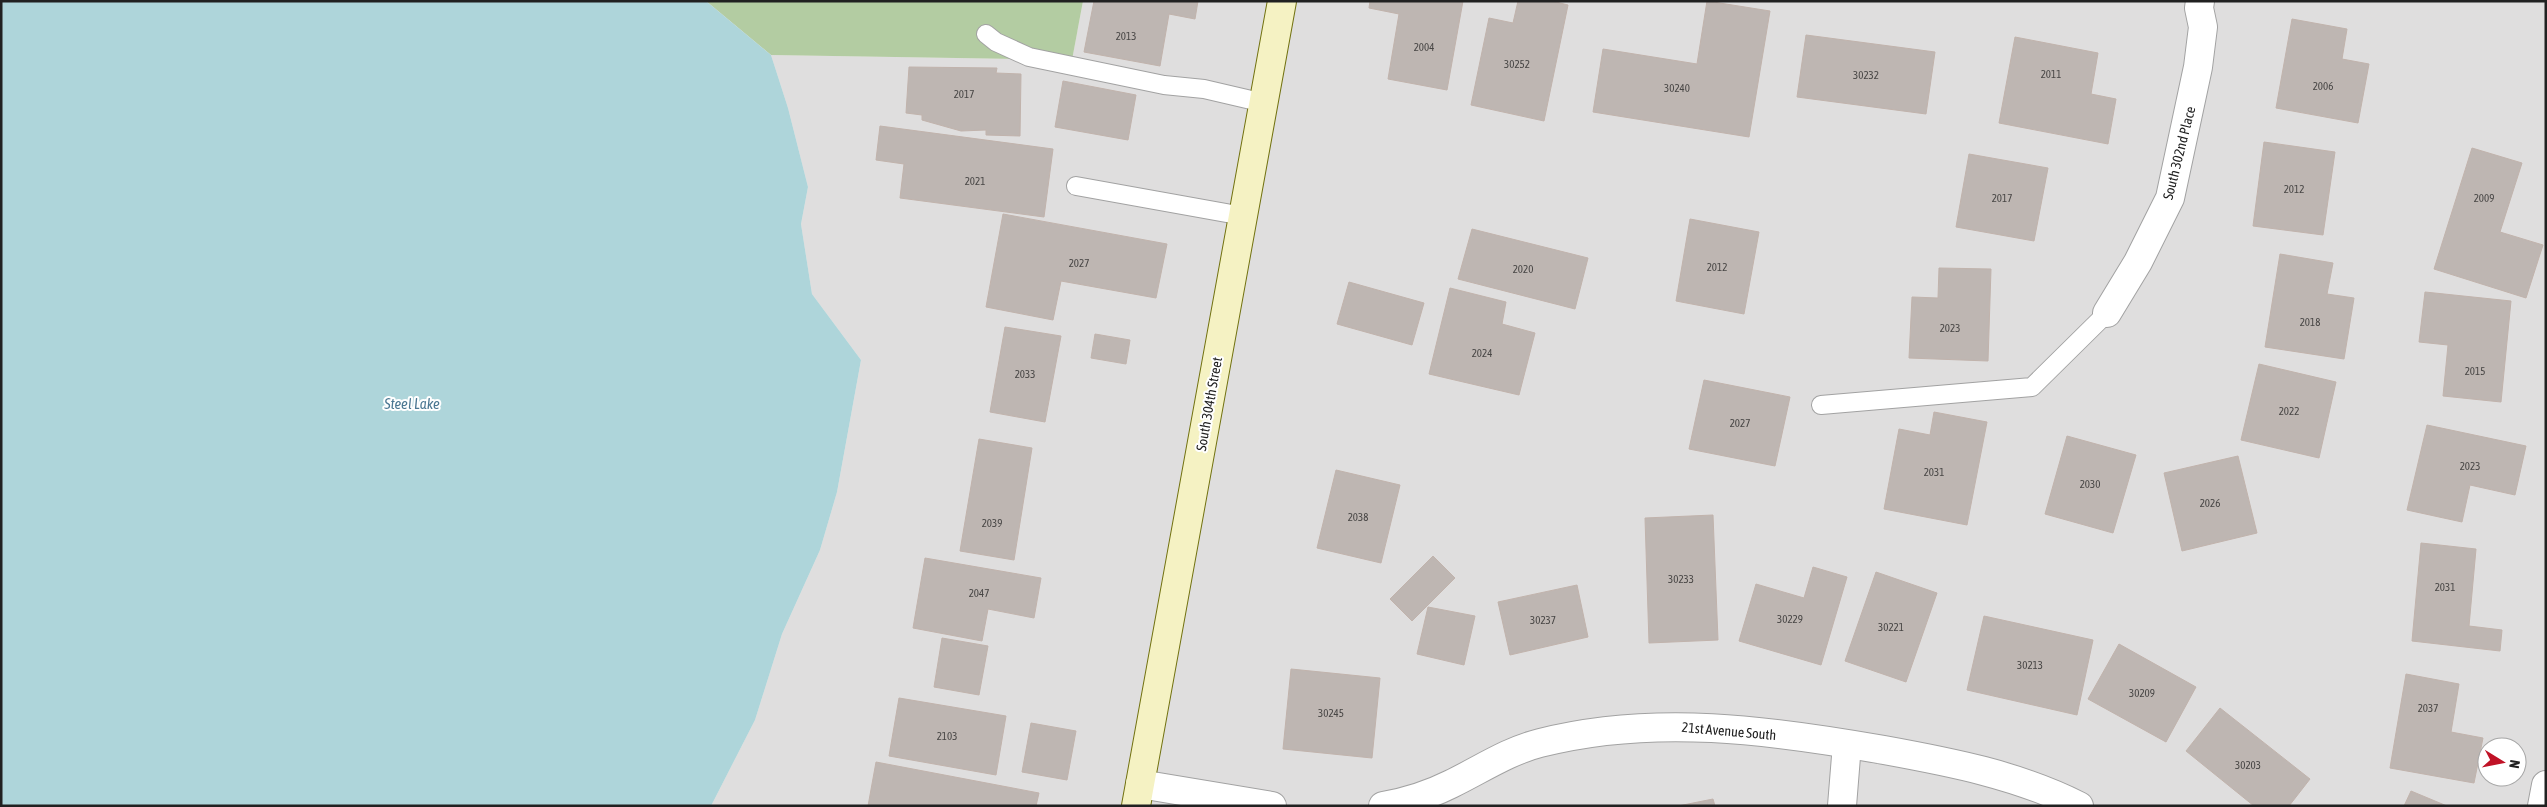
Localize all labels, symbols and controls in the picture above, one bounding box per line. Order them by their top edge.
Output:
house number: 2013 [1116,30,1136,42]
house number: 2004 [1414,41,1434,53]
house number: 30252 [1504,58,1530,70]
house number: 2011 [2041,68,2061,80]
house number: 30232 [1853,69,1879,81]
house number: 2006 [2313,80,2333,92]
house number: 30240 [1664,82,1690,94]
house number: 2017 [954,88,974,100]
street label: South 302nd Place [2160,105,2198,201]
house number: 2021 [965,175,985,187]
house number: 2012 [2284,183,2304,195]
house number: 2017 [1992,192,2012,204]
house number: 2009 [2474,192,2494,204]
house number: 2027 [1069,257,1089,269]
house number: 2012 [1707,261,1727,273]
house number: 2020 [1513,263,1533,275]
house number: 2018 [2300,316,2320,328]
house number: 2023 [1940,322,1960,334]
house number: 2024 [1472,347,1492,359]
street label: South 304th Street [1193,356,1225,452]
house number: 2015 [2465,365,2485,377]
house number: 2033 [1015,368,1035,380]
water label: Steel Lake [383,395,440,412]
house number: 2022 [2279,405,2299,417]
house number: 2027 [1730,417,1750,429]
house number: 2023 [2460,460,2480,472]
house number: 2031 [1924,466,1944,478]
house number: 2030 [2080,478,2100,490]
house number: 2026 [2200,497,2220,509]
house number: 2038 [1348,511,1368,523]
house number: 2039 [982,517,1002,529]
house number: 30233 [1668,573,1694,585]
house number: 2031 [2435,581,2455,593]
house number: 2047 [969,587,989,599]
house number: 30229 [1777,613,1803,625]
house number: 30237 [1530,614,1556,626]
house number: 30221 [1878,621,1904,633]
house number: 30213 [2017,659,2043,671]
house number: 30209 [2129,687,2155,699]
house number: 2037 [2418,702,2438,714]
house number: 30245 [1318,707,1344,719]
street label: 21st Avenue South [1681,719,1777,743]
house number: 2103 [937,730,957,742]
north arrow [2477,737,2527,787]
house number: 30203 [2235,759,2261,771]
text: N [2506,759,2523,770]

